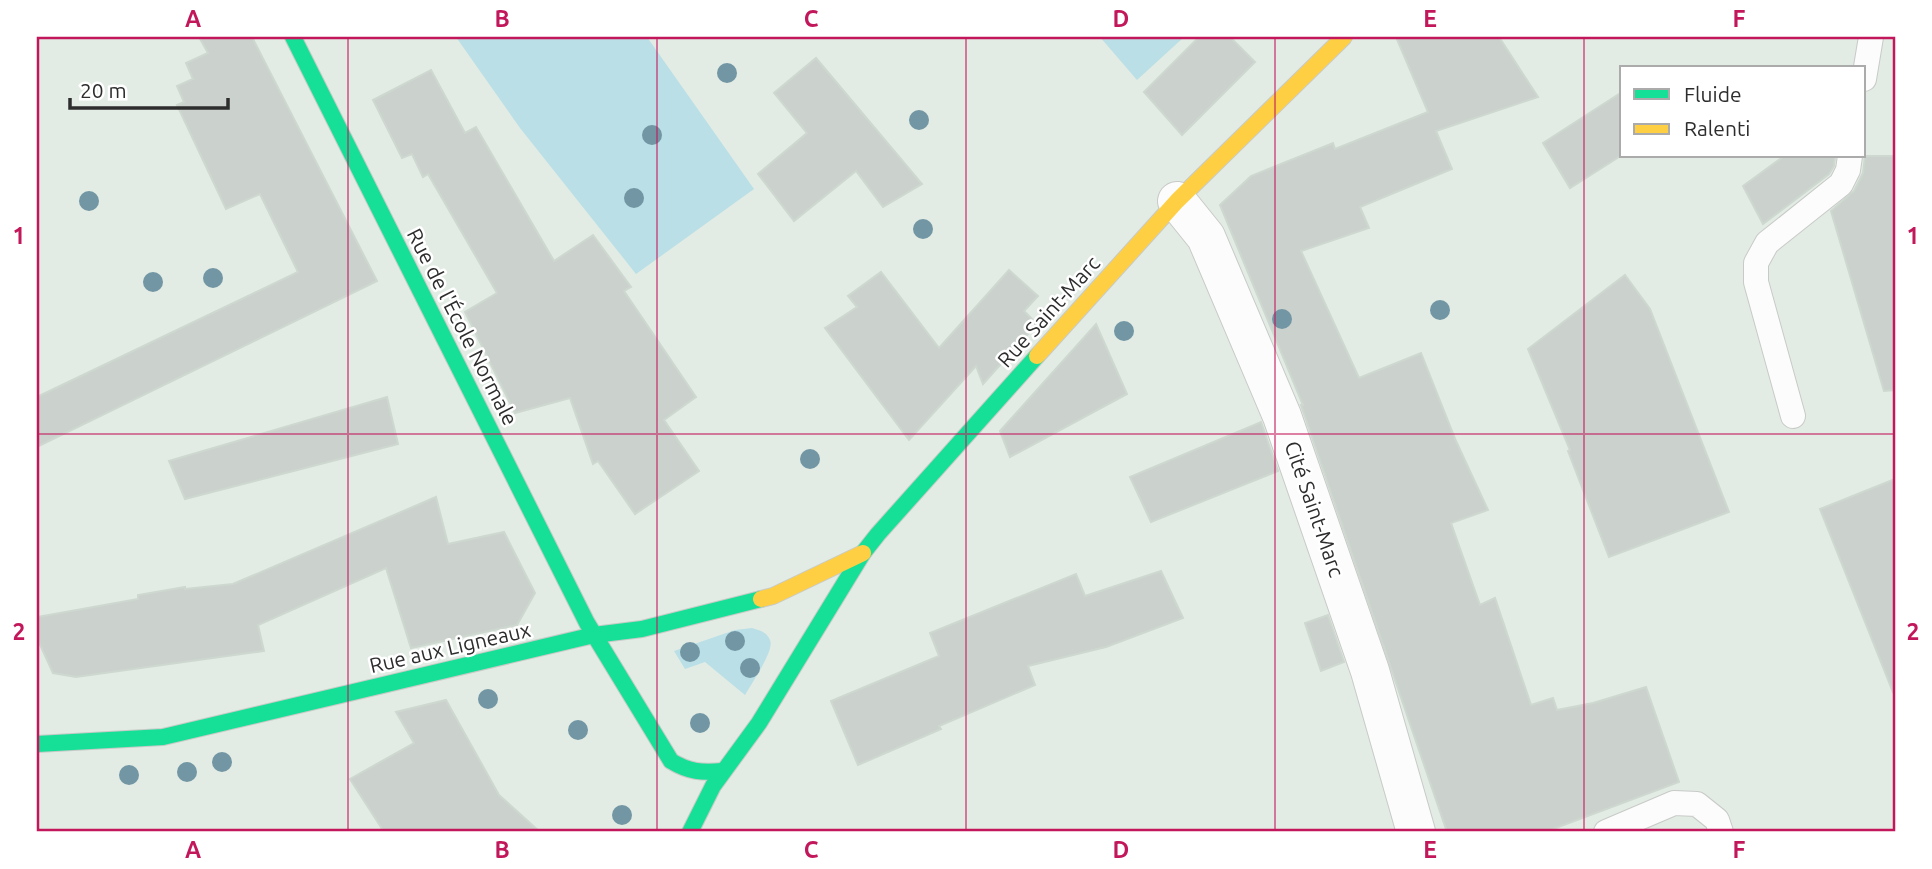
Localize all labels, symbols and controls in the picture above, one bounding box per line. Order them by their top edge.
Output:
text: A [185,6,201,31]
text: B [494,6,510,31]
text: C [804,6,819,31]
text: D [1113,6,1129,31]
text: E [1423,6,1437,31]
text: F [1733,6,1746,31]
scale bar [70,66,228,110]
legend [1620,66,1866,158]
text: 20 m [80,78,127,102]
text: Fluide [1684,82,1742,106]
text: Ralenti [1684,116,1750,140]
text: 1 [13,223,25,248]
text: 1 [1907,223,1919,248]
street label: Rue de l'École Normale [403,224,523,429]
street label: Rue Saint-Marc [992,251,1104,372]
street label: Cité Saint-Marc [1280,438,1349,580]
street label: Rue aux Ligneaux [367,617,533,677]
text: 2 [13,619,25,644]
text: 2 [1907,619,1919,644]
text: A [185,837,201,862]
text: B [494,837,510,862]
text: C [804,837,819,862]
text: D [1113,837,1129,862]
text: E [1423,837,1437,862]
text: F [1733,837,1746,862]

